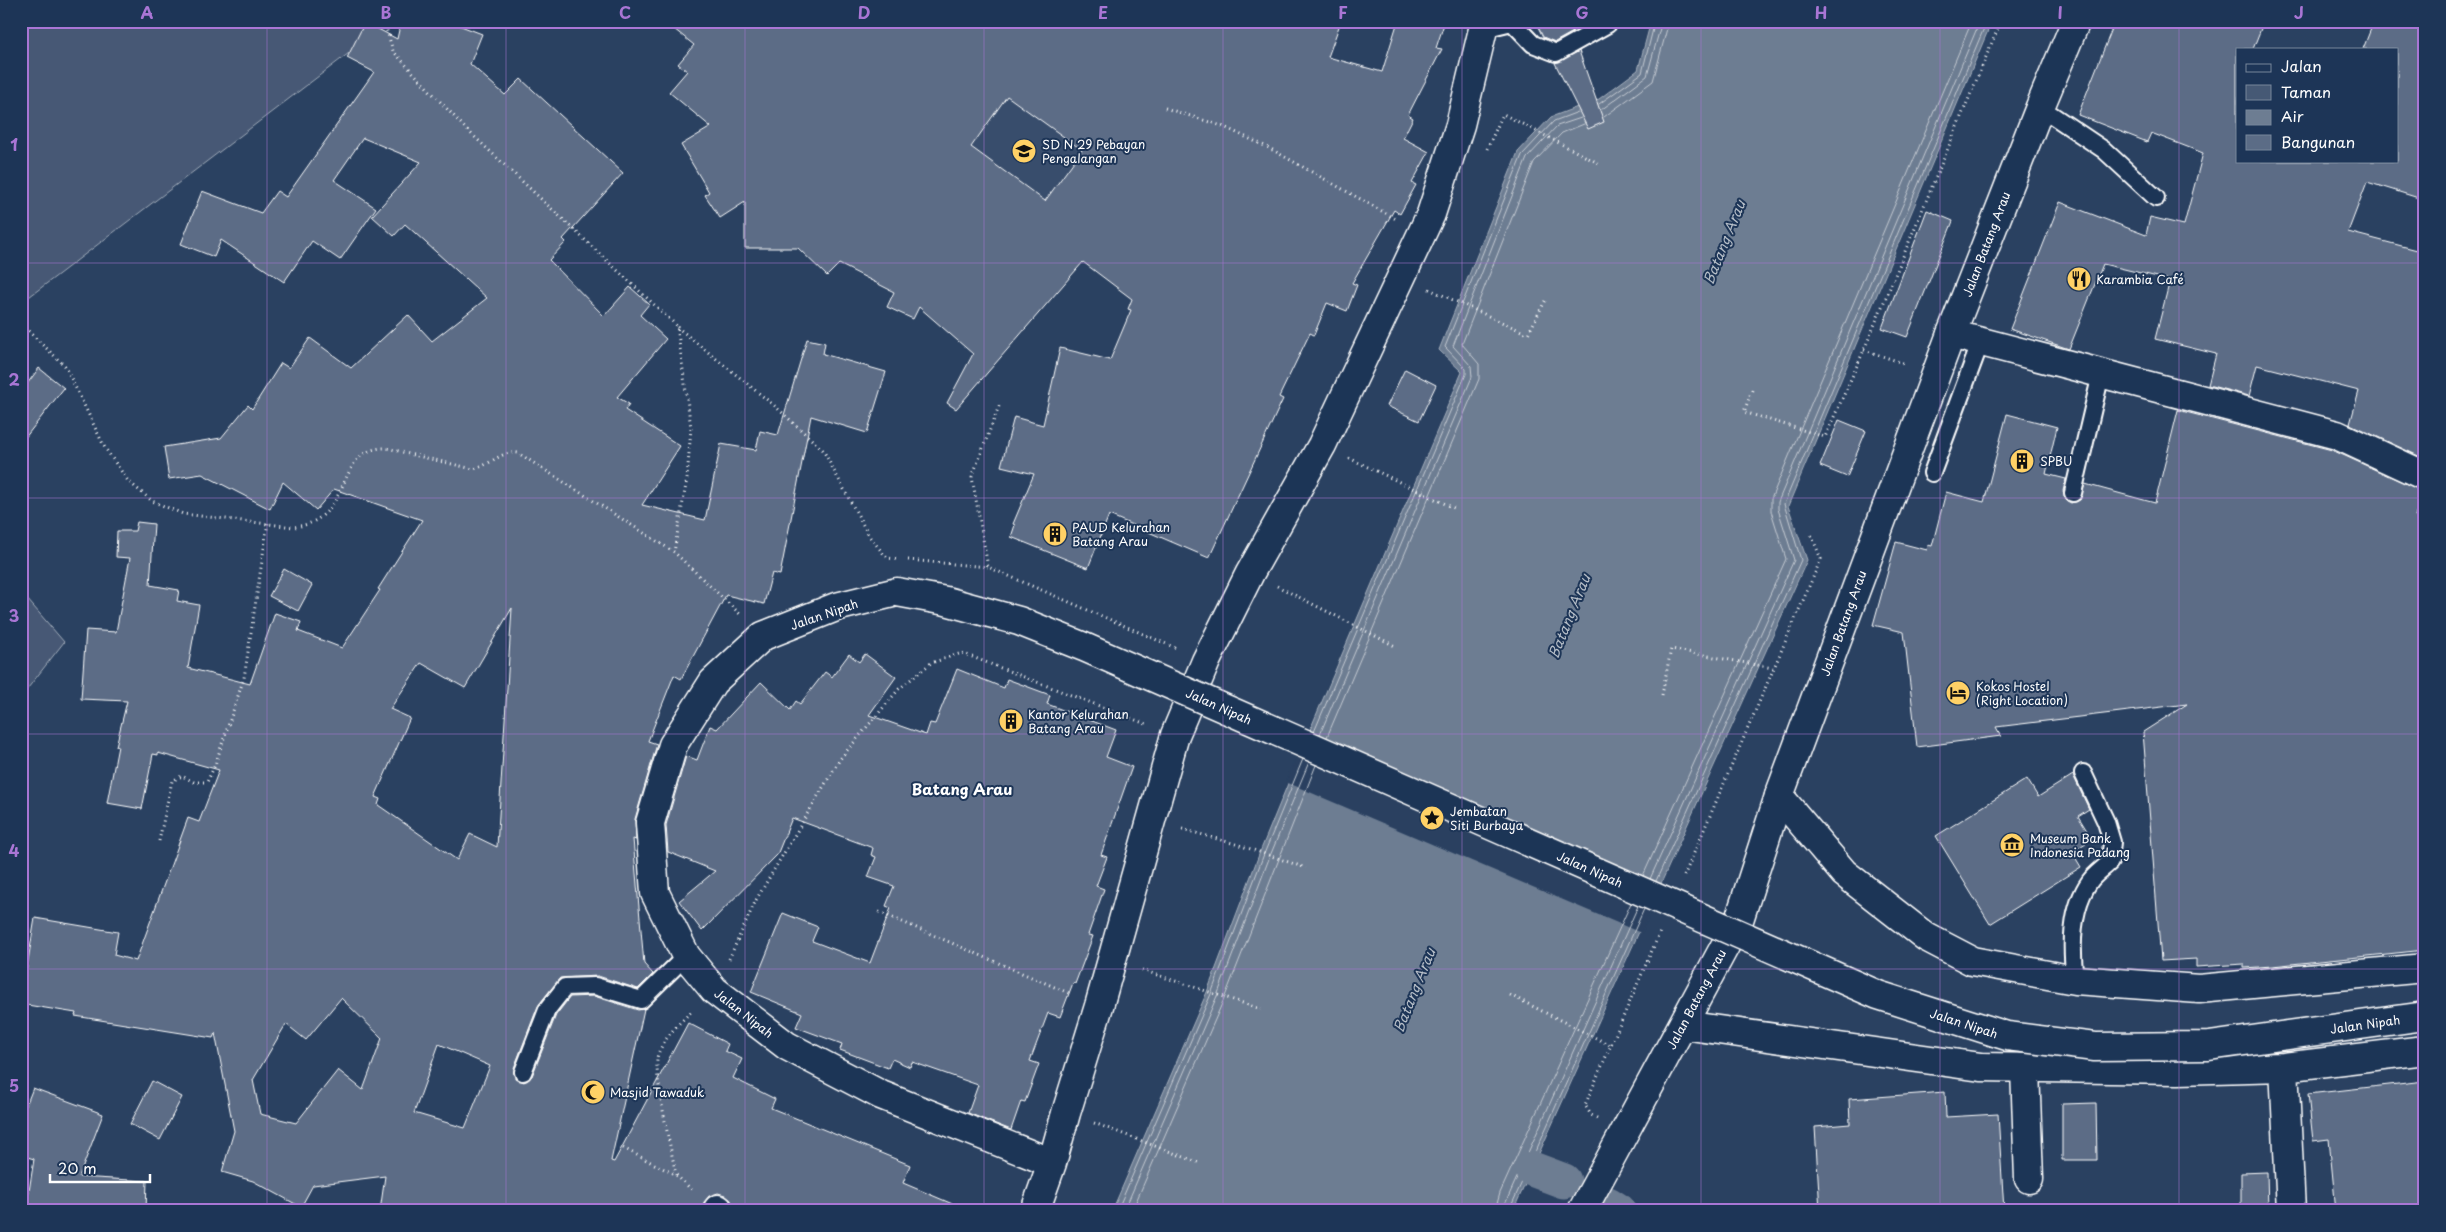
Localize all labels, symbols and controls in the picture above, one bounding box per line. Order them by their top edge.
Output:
text: A [141,0,154,24]
text: B [381,0,392,24]
text: C [619,0,631,24]
text: D [858,0,870,24]
text: E [1098,0,1108,24]
text: F [1338,0,1348,24]
text: G [1575,0,1589,24]
text: H [1815,0,1827,24]
text: I [2057,0,2063,24]
text: J [2294,0,2304,24]
legend [2236,48,2398,162]
text: Jalan [2281,54,2322,77]
text: Taman [2281,80,2331,103]
text: Air [2281,104,2304,127]
text: Bangunan [2281,130,2355,153]
text: 1 [10,132,18,156]
place label: SD N 29 Pebayan Pengalangan [1042,135,1145,167]
school or university icon: SD N 29 Pebayan Pengalangan [1011,138,1037,164]
street label: Jalan Batang Arau [1958,189,2014,299]
water label: Batang Arau [1698,196,1751,287]
restaurant icon: Karambia Café [2066,266,2092,292]
place label: Karambia Café [2096,270,2184,288]
text: 2 [8,367,20,391]
building icon: SPBU [2009,448,2035,474]
place label: SPBU [2040,452,2072,470]
place label: PAUD Kelurahan Batang Arau [1072,518,1170,550]
building icon: PAUD Kelurahan Batang Arau [1042,521,1068,547]
street label: Jalan Batang Arau [1816,568,1870,678]
water label: Batang Arau [1543,570,1596,661]
street label: Jalan Nipah [788,594,860,634]
text: 3 [9,603,19,627]
place label: Kokos Hostel (Right Location) [1976,677,2068,709]
hotel icon: Kokos Hostel (Right Location) [1945,680,1971,706]
street label: Jalan Nipah [1183,683,1255,729]
place label: Kantor Kelurahan Batang Arau [1028,705,1129,737]
building icon: Kantor Kelurahan Batang Arau [998,708,1024,734]
district label: Batang Arau [912,777,1012,800]
place label: Jembatan Siti Burbaya [1450,802,1524,834]
place icon: Jembatan Siti Burbaya [1419,805,1445,831]
place label: Museum Bank Indonesia Padang [2030,829,2130,861]
museum icon: Museum Bank Indonesia Padang [1999,832,2025,858]
text: 4 [9,838,20,862]
street label: Jalan Nipah [1554,846,1626,892]
water label: Batang Arau [1388,944,1441,1035]
street label: Jalan Batang Arau [1662,946,1730,1052]
street label: Jalan Nipah [711,984,777,1042]
street label: Jalan Nipah [1928,1004,2000,1042]
street label: Jalan Nipah [2329,1010,2401,1038]
text: 5 [9,1073,19,1097]
mosque icon: Masjid Tawaduk [580,1079,606,1105]
place label: Masjid Tawaduk [610,1083,704,1101]
scale bar [50,1152,150,1184]
text: 20 m [58,1156,97,1179]

